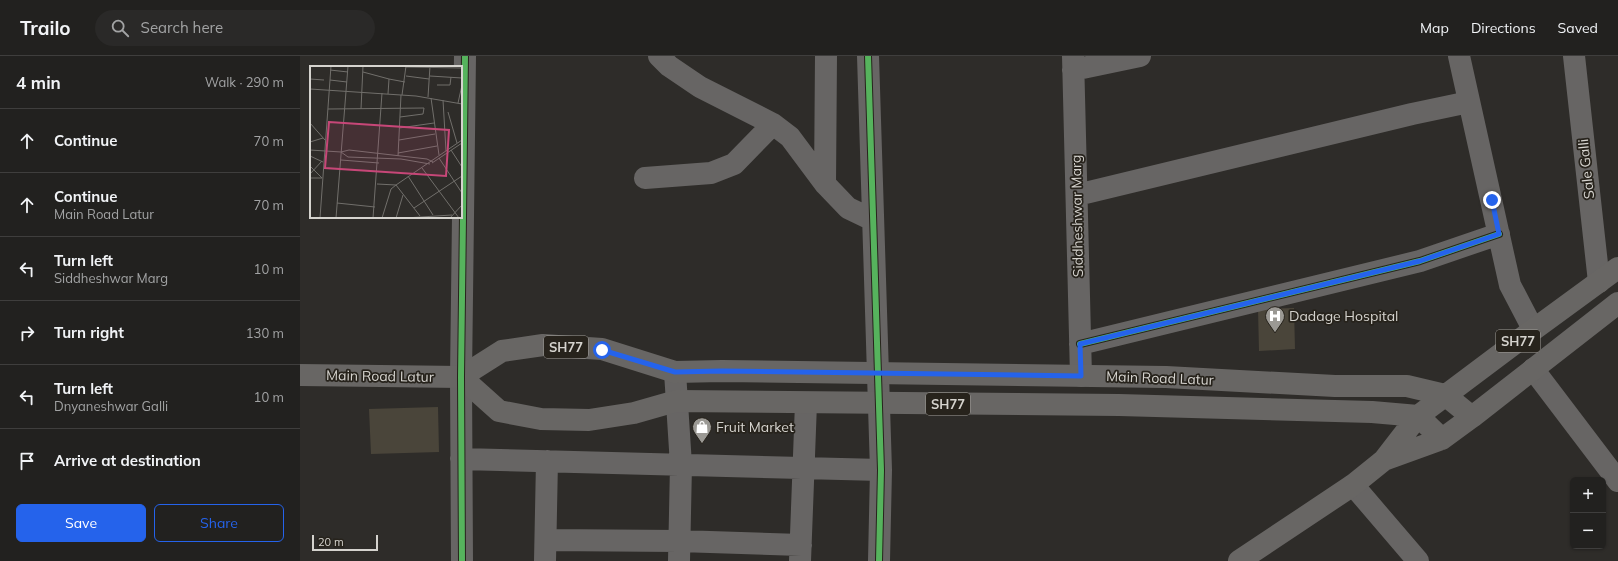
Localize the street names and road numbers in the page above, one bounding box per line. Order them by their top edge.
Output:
street label: Sale Galli [1574,138,1598,200]
street label: Siddheshwar Marg [1067,154,1087,278]
road number: SH77 [1496,330,1540,352]
road number: SH77 [544,336,588,358]
street label: Main Road Latur [326,366,435,386]
street label: Main Road Latur [1106,367,1215,389]
road number: SH77 [926,393,970,415]

